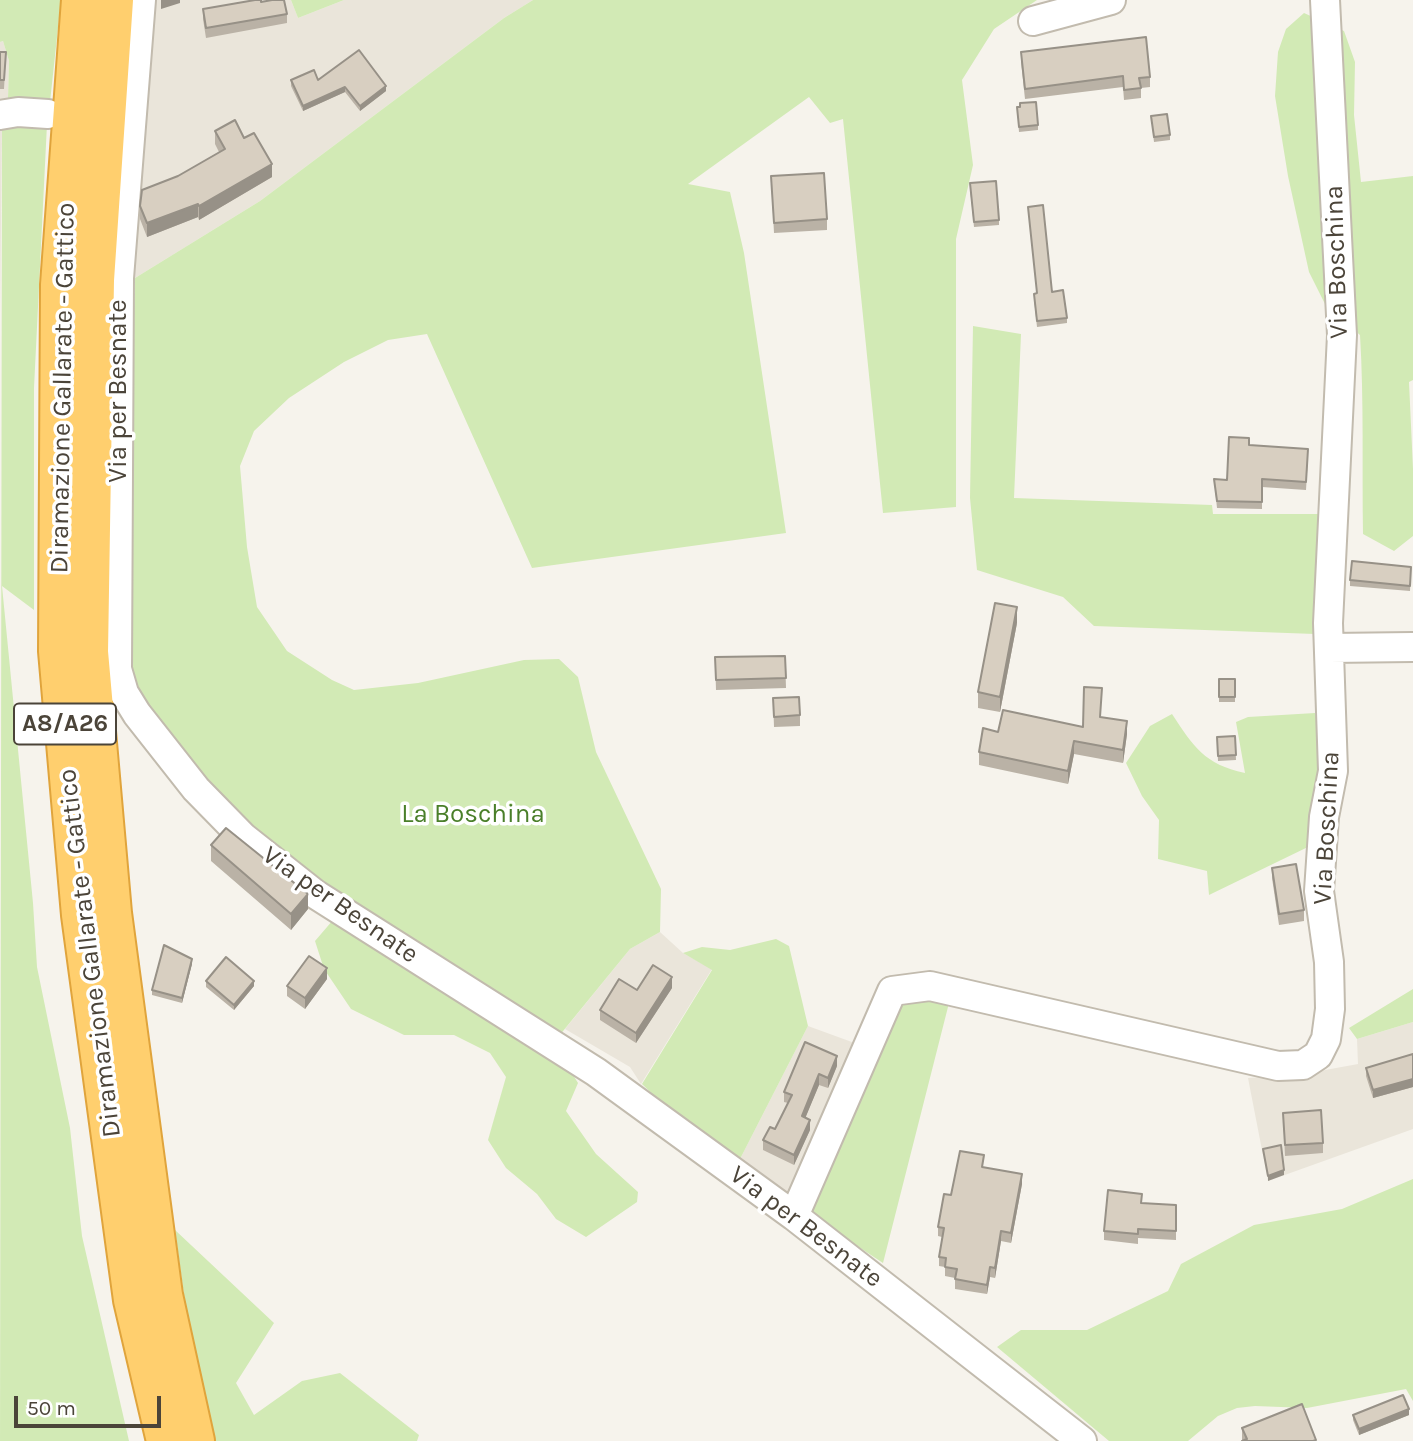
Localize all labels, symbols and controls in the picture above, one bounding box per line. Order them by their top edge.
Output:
street label: Via Boschina [1319,185,1355,339]
street label: Diramazione Gallarate - Gattico [44,202,82,574]
street label: Via per Besnate [103,299,135,483]
road number: A8/A26 [14,704,116,744]
street label: Via Boschina [1307,750,1347,906]
street label: Diramazione Gallarate - Gattico [52,767,128,1139]
park label: La Boschina [401,799,545,831]
street label: Via per Besnate [256,840,424,970]
street label: Via per Besnate [723,1159,889,1295]
scale bar [18,1382,164,1426]
text: 50 m [27,1396,76,1420]

